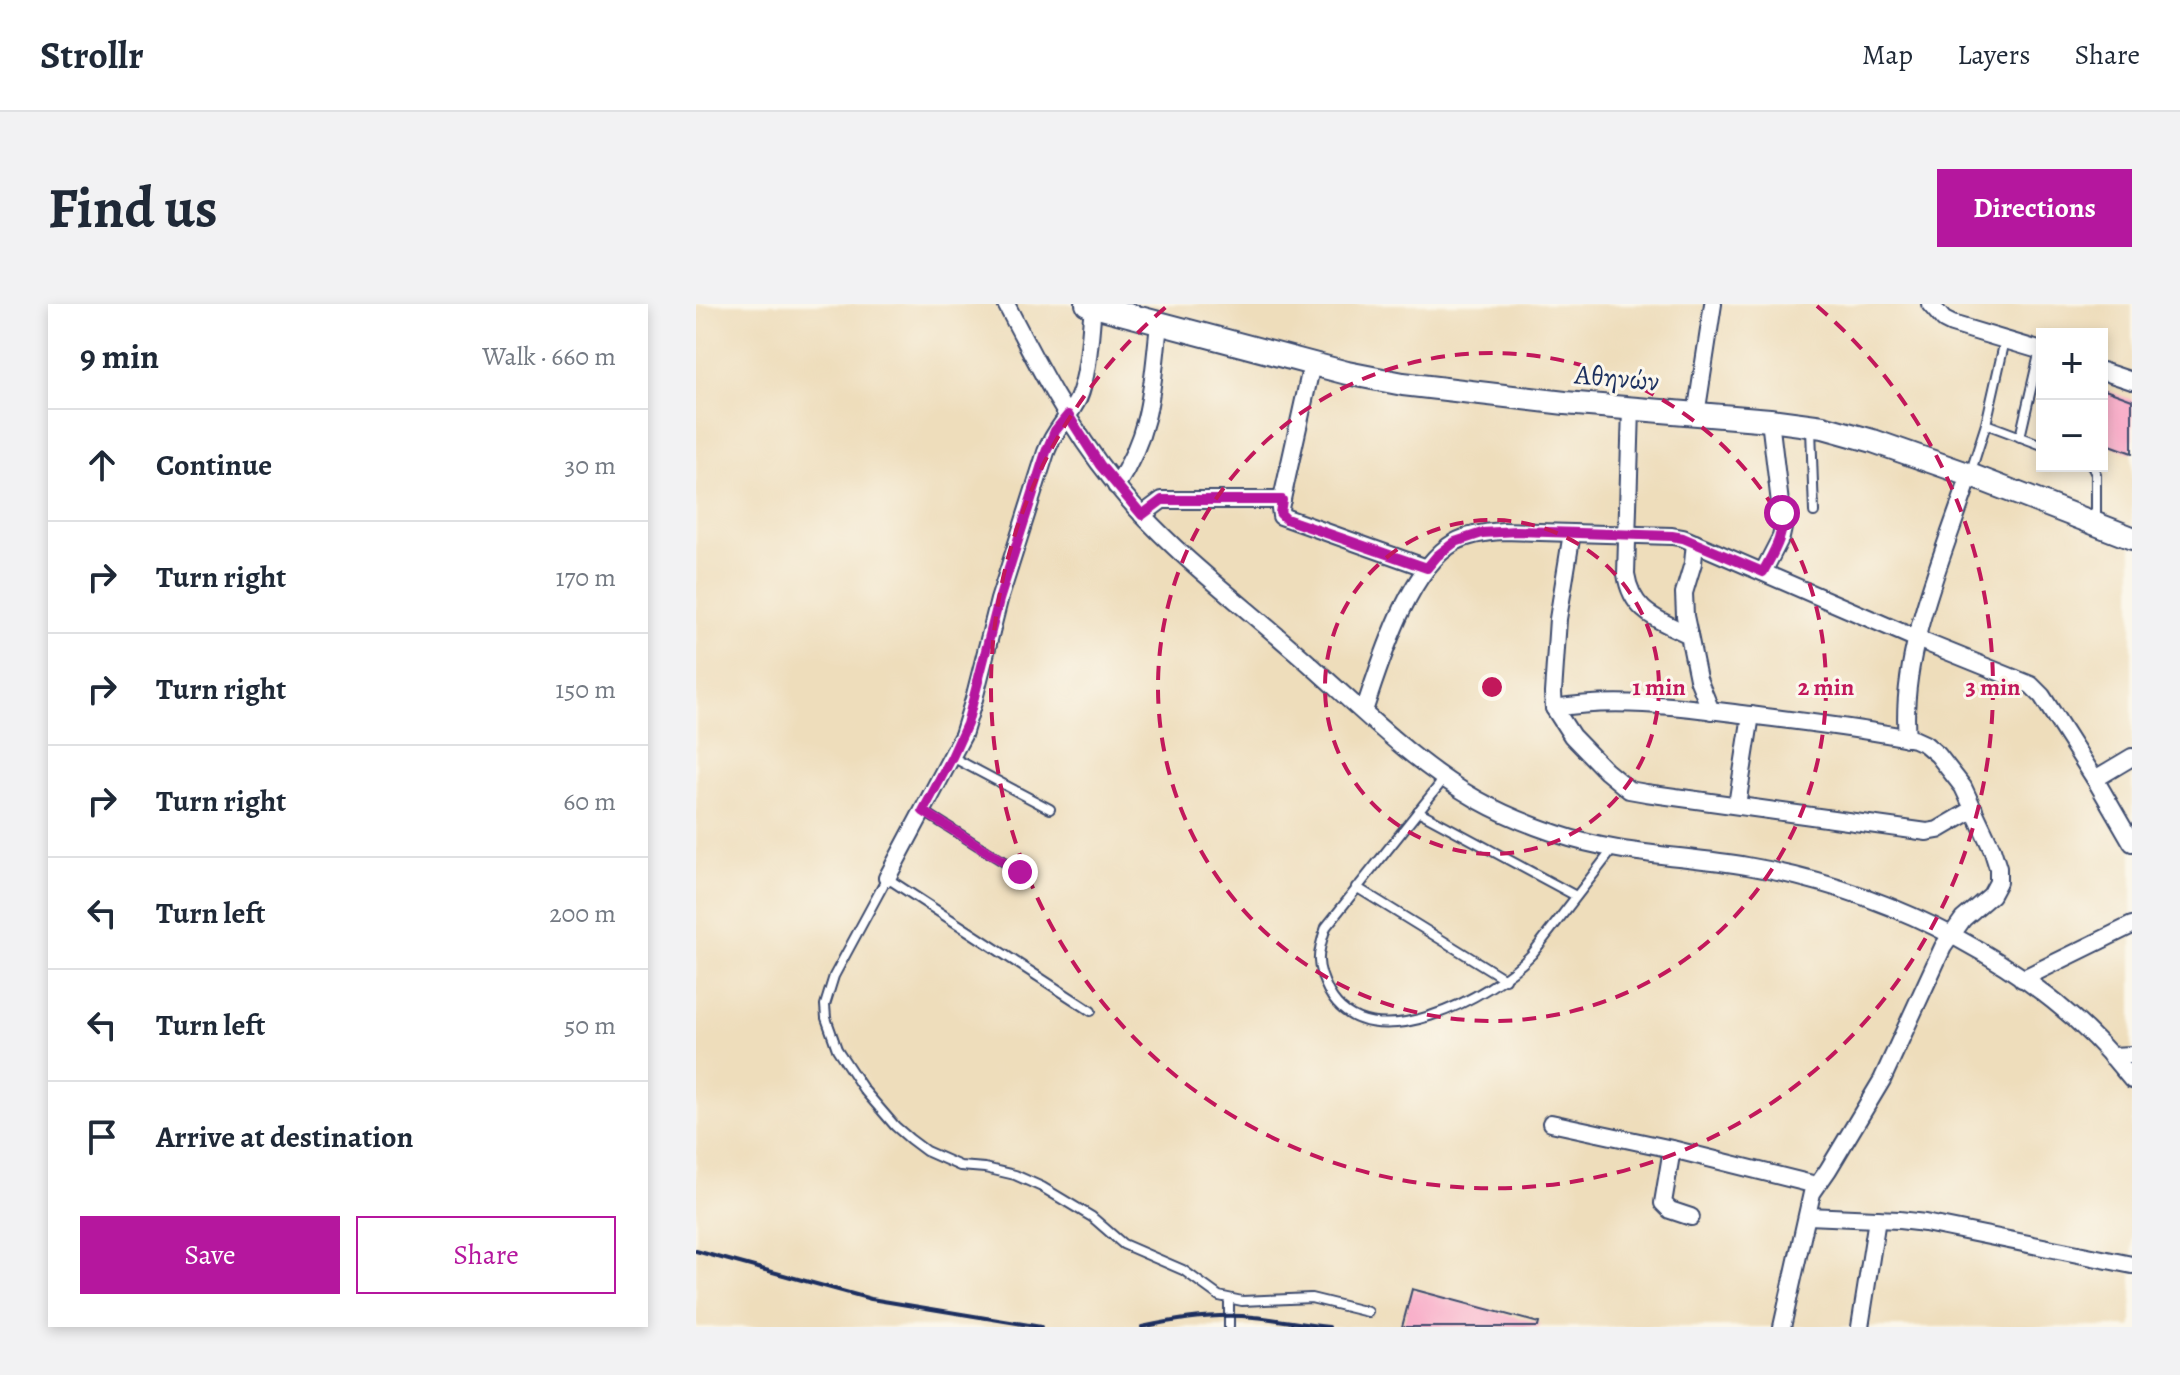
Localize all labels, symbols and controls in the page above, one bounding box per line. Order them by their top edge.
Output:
text: Strollr [40,29,144,81]
text: Map [1862,36,1913,74]
text: Layers [1957,36,2030,74]
text: Share [2074,36,2140,74]
button: Directions [1937,169,2132,247]
text: Find us [48,170,218,246]
map controls [2036,328,2108,472]
button: + [2036,328,2108,400]
text: 9 min [80,333,159,380]
text: Walk · 660 m [482,339,616,374]
street label: Αθηνών [1572,355,1661,401]
button: − [2036,400,2108,472]
icon: ahead [80,443,124,487]
text: Continue [156,445,272,485]
text: 30 m [565,448,616,483]
route start [1764,495,1800,531]
icon: right [80,555,124,599]
text: Turn right [156,557,286,597]
text: 170 m [556,560,616,595]
icon: right [80,667,124,711]
text: Turn right [156,669,286,709]
text: 1 min [1632,671,1686,703]
text: 2 min [1798,671,1855,703]
text: 3 min [1965,671,2021,703]
text: 150 m [555,672,616,707]
centre of rings [1478,673,1506,701]
icon: right [80,779,124,823]
text: Turn right [156,781,286,821]
text: 60 m [563,784,616,819]
route end [1002,854,1038,890]
icon: left [80,891,124,935]
text: Turn left [156,893,265,933]
text: 200 m [549,896,616,931]
icon: left [80,1003,124,1047]
text: Turn left [156,1005,265,1045]
text: 50 m [564,1008,616,1043]
icon: arrive [80,1115,124,1159]
text: Arrive at destination [156,1117,413,1157]
button: Save [80,1216,340,1294]
button: Share [356,1216,616,1294]

